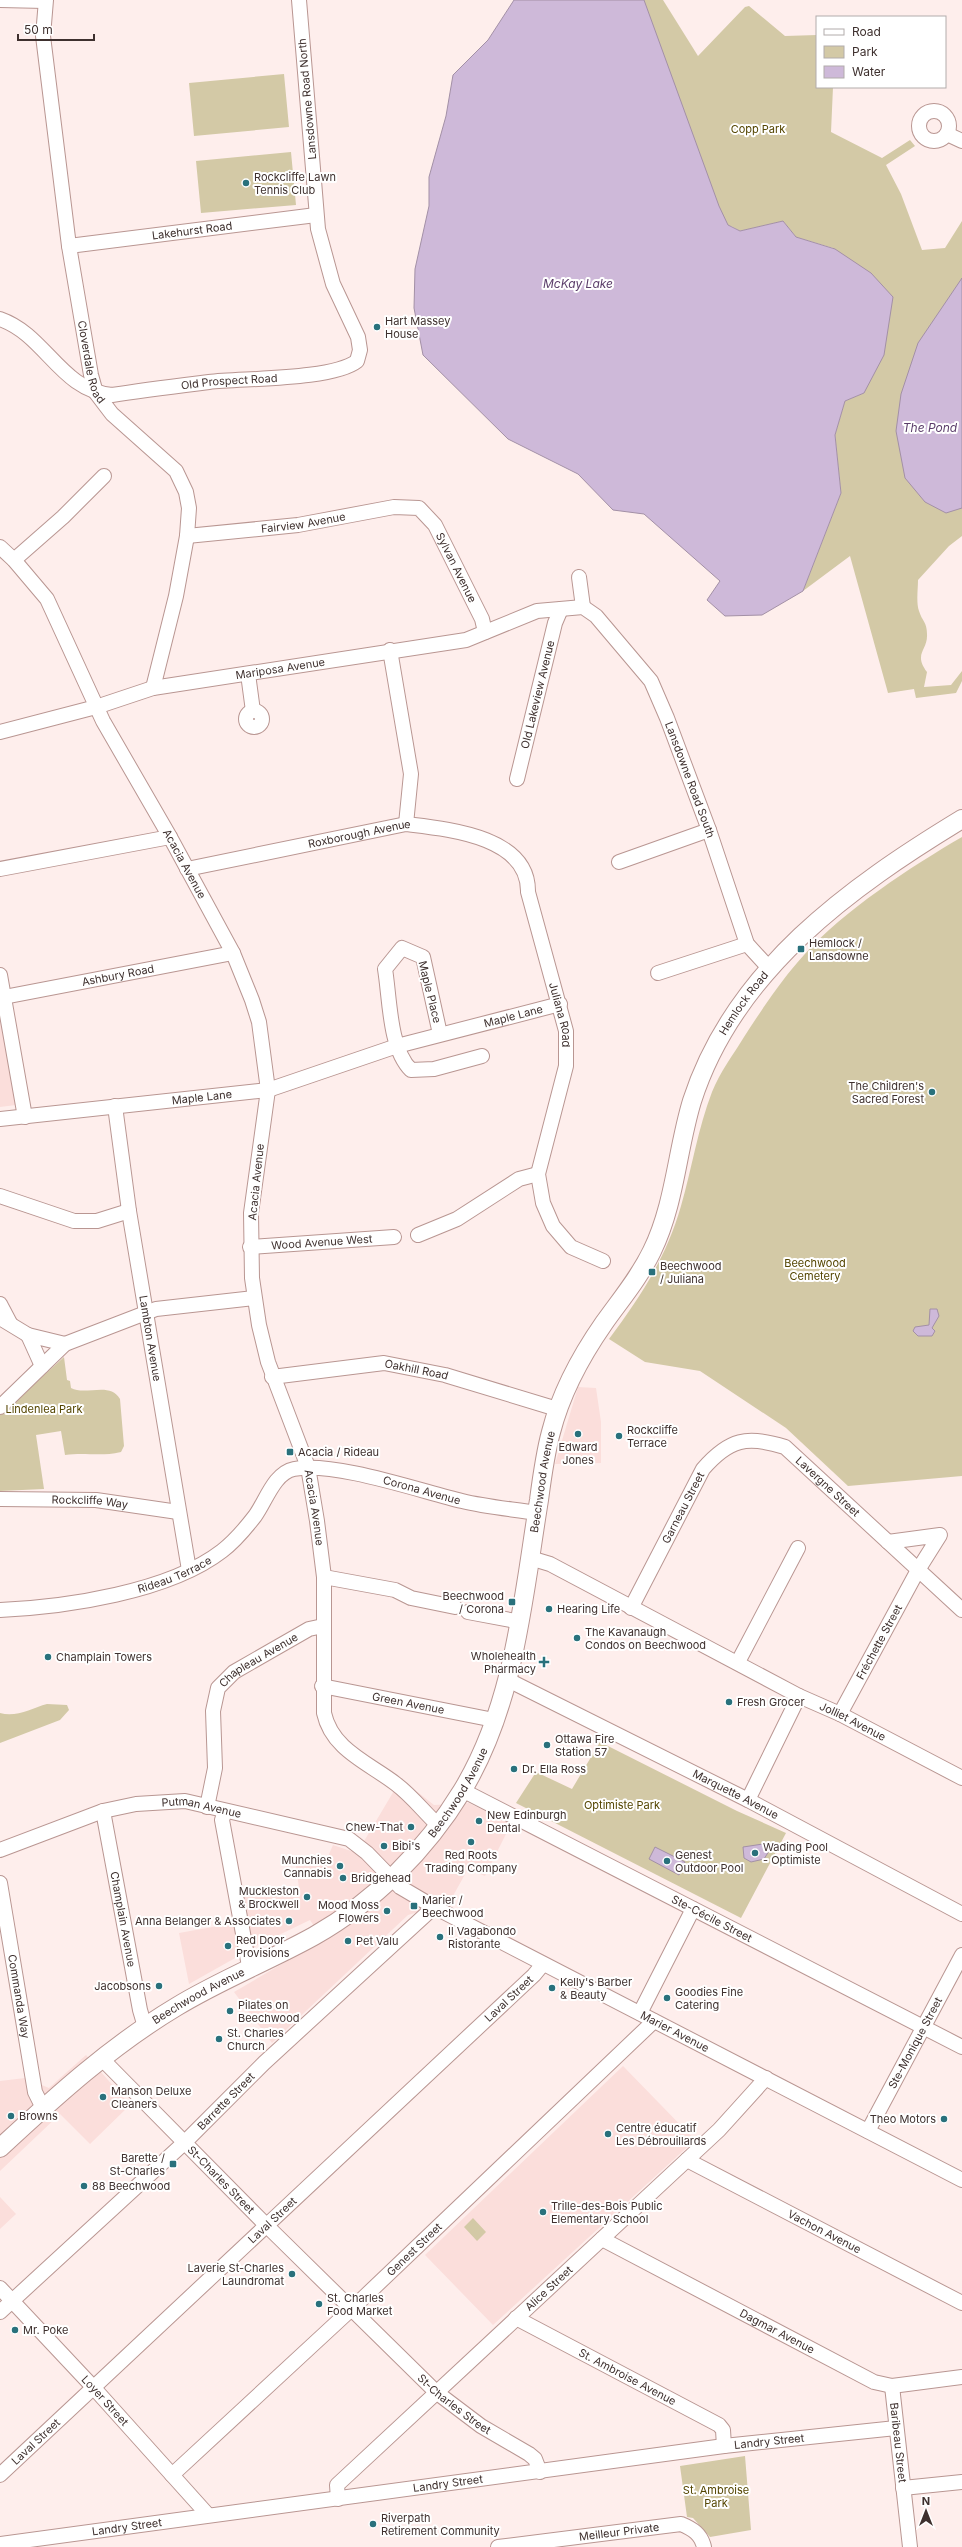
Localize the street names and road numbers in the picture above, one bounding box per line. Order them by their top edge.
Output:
street label: Lansdowne Road North [295,38,319,160]
street label: Lakehurst Road [151,219,233,243]
street label: Cloverdale Road [75,319,108,406]
street label: Old Prospect Road [180,371,278,392]
street label: Fairview Avenue [260,509,347,536]
street label: Sylvan Avenue [433,530,480,605]
street label: Old Lakeview Avenue [518,639,558,750]
street label: Mariposa Avenue [235,655,326,682]
street label: Lansdowne Road South [662,720,718,840]
street label: Roxborough Avenue [307,817,412,851]
street label: Acacia Avenue [160,827,209,901]
street label: Maple Place [416,959,444,1025]
street label: Ashbury Road [81,961,155,989]
street label: Hemlock Road [716,968,771,1038]
street label: Juliana Road [546,981,573,1047]
street label: Maple Lane [482,1002,544,1030]
street label: Maple Lane [171,1087,233,1107]
street label: Acacia Avenue [245,1143,267,1221]
street label: Wood Avenue West [271,1231,373,1253]
street label: Lambton Avenue [136,1294,164,1382]
street label: Oakhill Road [383,1356,450,1383]
street label: Beechwood Avenue [527,1429,558,1534]
street label: Lavergne Street [793,1453,863,1520]
street label: Acacia Avenue [302,1468,327,1547]
street label: Garneau Street [659,1469,707,1546]
street label: Corona Avenue [382,1473,462,1507]
street label: Rockcliffe Way [52,1493,129,1512]
street label: Rideau Terrace [136,1553,214,1596]
street label: Fréchette Street [853,1602,905,1682]
street label: Chapleau Avenue [216,1630,300,1690]
street label: Green Avenue [371,1689,446,1717]
street label: Jolliet Avenue [817,1699,888,1744]
street label: Beechwood Avenue [425,1745,490,1840]
street label: Marquette Avenue [690,1766,781,1822]
street label: Putman Avenue [161,1794,243,1821]
street label: Champlain Avenue [107,1870,139,1968]
street label: Ste-Cécile Street [669,1892,755,1945]
street label: Commanda Way [5,1953,33,2040]
street label: Beechwood Avenue [150,1965,247,2027]
street label: Laval Street [482,1972,536,2025]
street label: Ste-Monique Street [885,1994,945,2091]
street label: Marier Avenue [638,2008,712,2055]
street label: Barrette Street [194,2069,258,2133]
street label: St-Charles Street [185,2143,258,2217]
street label: Laval Street [245,2194,300,2246]
street label: Vachon Avenue [785,2207,864,2256]
street label: Genest Street [384,2220,445,2279]
street label: Alice Street [522,2263,576,2314]
street label: Dagmar Avenue [737,2306,817,2357]
street label: St. Ambroise Avenue [576,2345,679,2408]
street label: St-Charles Street [415,2371,494,2437]
street label: Loyer Street [79,2372,132,2429]
street label: Baribeau Street [887,2402,910,2484]
street label: Laval Street [9,2415,63,2468]
street label: Landry Street [733,2431,805,2452]
street label: Landry Street [412,2472,484,2495]
street label: Landry Street [91,2515,163,2538]
street label: Meilleur Private [578,2520,660,2544]

